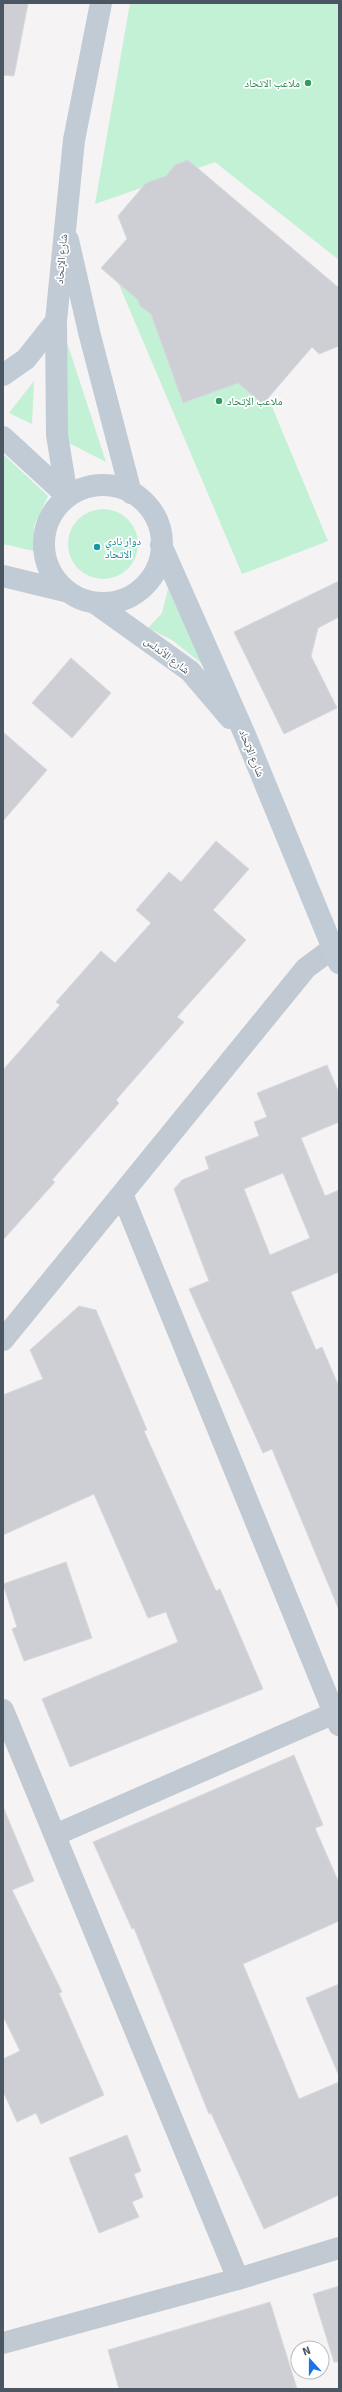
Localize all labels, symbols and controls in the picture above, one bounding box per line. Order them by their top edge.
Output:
place label: ملاعب الاتحاد [245,77,300,90]
marker: ملاعب الاتحاد [303,78,313,88]
street label: شارع الإتحاد [53,234,70,285]
place label: ملاعب الإتحاد [227,395,282,408]
marker: ملاعب الإتحاد [214,396,224,406]
place label: دوار نادي الاتحاد [105,535,142,561]
marker: دوار نادي الاتحاد [92,542,102,552]
street label: شارع الأندلس [141,634,192,677]
street label: شارع الإتحاد [236,728,267,779]
north arrow [290,2340,330,2380]
text: N [301,2344,312,2359]

